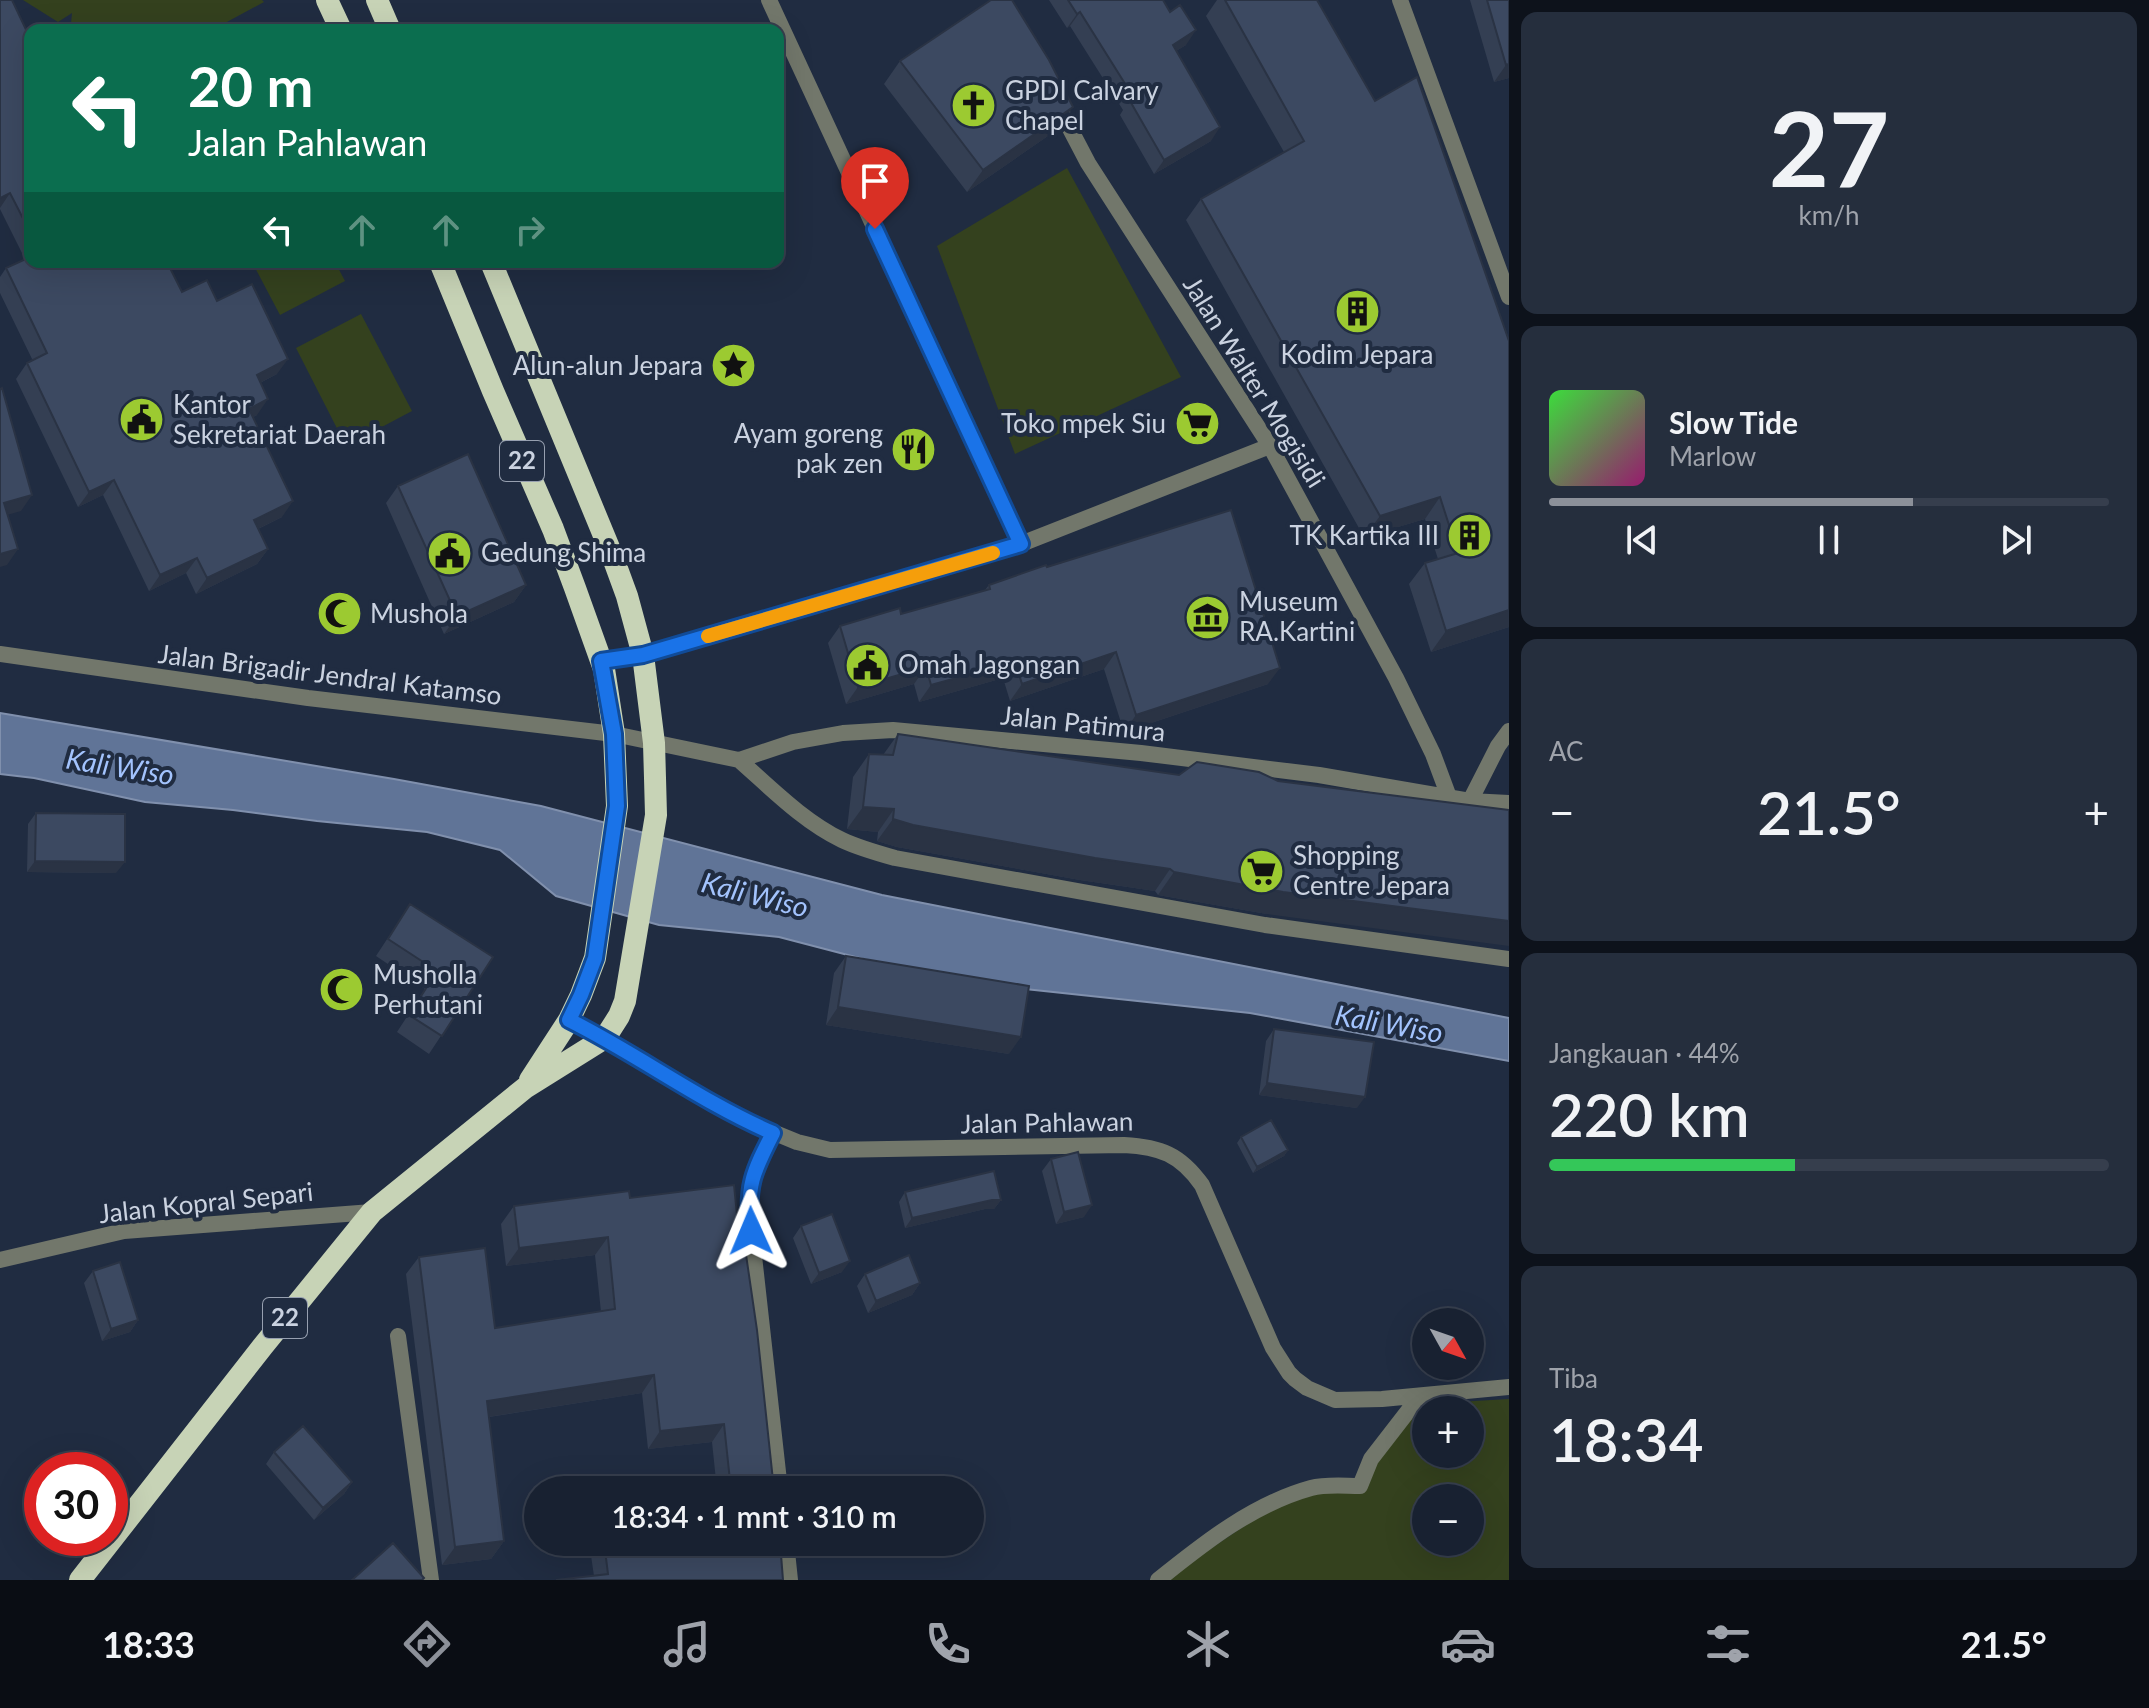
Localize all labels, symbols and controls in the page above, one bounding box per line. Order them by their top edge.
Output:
text: 20 m [188,52,313,119]
icon: left [56,56,160,160]
place label: GPDI Calvary Chapel [1005,74,1159,136]
church icon: GPDI Calvary Chapel [950,82,998,130]
text: 27 [1769,84,1889,209]
text: Jalan Pahlawan [188,120,427,164]
pin [841,147,909,229]
icon: arrive [853,159,897,203]
text: km/h [1799,199,1859,231]
icon: left [256,208,300,252]
icon: ahead [340,208,384,252]
icon: ahead [424,208,468,252]
icon: right [508,208,552,252]
street label: Jalan Walter Mogisidi [1177,270,1333,493]
building icon: Kodim Jepara [1333,288,1381,336]
place label: Kodim Jepara [1281,338,1433,370]
place icon: Alun-alun Jepara [710,342,758,390]
place label: Alun-alun Jepara [513,349,703,381]
place label: Kantor Sekretariat Daerah [173,388,386,450]
public building icon: Kantor Sekretariat Daerah [118,396,166,444]
supermarket icon: Toko mpek Siu [1173,400,1221,448]
text: Slow Tide [1669,404,1798,440]
place label: Toko mpek Siu [1001,407,1166,439]
place label: Ayam goreng pak zen [734,417,883,479]
restaurant icon: Ayam goreng pak zen [890,425,938,473]
text: Marlow [1669,440,1756,472]
road number: 22 [500,441,544,481]
building icon: TK Kartika III [1446,512,1494,560]
icon: previous [1620,518,1664,562]
icon: pause [1807,518,1851,562]
icon: next [1994,518,2038,562]
place label: TK Kartika III [1290,519,1439,551]
public building icon: Gedung Shima [426,529,474,577]
place label: Gedung Shima [481,536,646,568]
place label: Museum RA.Kartini [1239,585,1355,647]
mosque icon: Mushola [315,590,363,638]
museum icon: Museum RA.Kartini [1184,593,1232,641]
place label: Mushola [370,597,468,629]
street label: Jalan Brigadir Jendral Katamso [157,637,504,711]
public building icon: Omah Jagongan [843,641,891,689]
place label: Omah Jagongan [898,648,1080,680]
street label: Jalan Patimura [999,698,1167,748]
text: AC [1549,735,1584,767]
water label: Kali Wiso [64,741,177,791]
text: 21.5° [1757,776,1901,848]
text: − [1549,786,1575,838]
text: + [2083,786,2109,838]
place label: Shopping Centre Jepara [1293,839,1450,901]
supermarket icon: Shopping Centre Jepara [1238,847,1286,895]
water label: Kali Wiso [698,864,812,924]
place label: Musholla Perhutani [373,958,483,1020]
mosque icon: Musholla Perhutani [318,966,366,1014]
water label: Kali Wiso [1333,997,1446,1049]
text: Jangkauan · 44% [1549,1037,1740,1069]
text: 220 km [1549,1078,1750,1150]
street label: Jalan Pahlawan [960,1104,1134,1140]
street label: Jalan Kopral Separi [97,1175,315,1229]
position arrow [709,1189,793,1273]
road number: 22 [263,1298,307,1338]
north arrow [1412,1308,1484,1380]
map controls [1412,1308,1484,1556]
text: Tiba [1549,1362,1598,1394]
button: + [1412,1396,1484,1468]
text: 18:34 [1549,1403,1703,1475]
speed limit sign: 30 [24,1452,128,1556]
button: − [1412,1484,1484,1556]
text: 18:34 · 1 mnt · 310 m [611,1498,897,1534]
icon: directions [399,1616,455,1672]
icon: music [659,1616,715,1672]
icon: phone [920,1616,976,1672]
icon: climate [1180,1616,1236,1672]
icon: car [1440,1616,1496,1672]
icon: filters [1700,1616,1756,1672]
text: 18:33 [102,1622,195,1666]
text: 21.5° [1961,1622,2047,1666]

